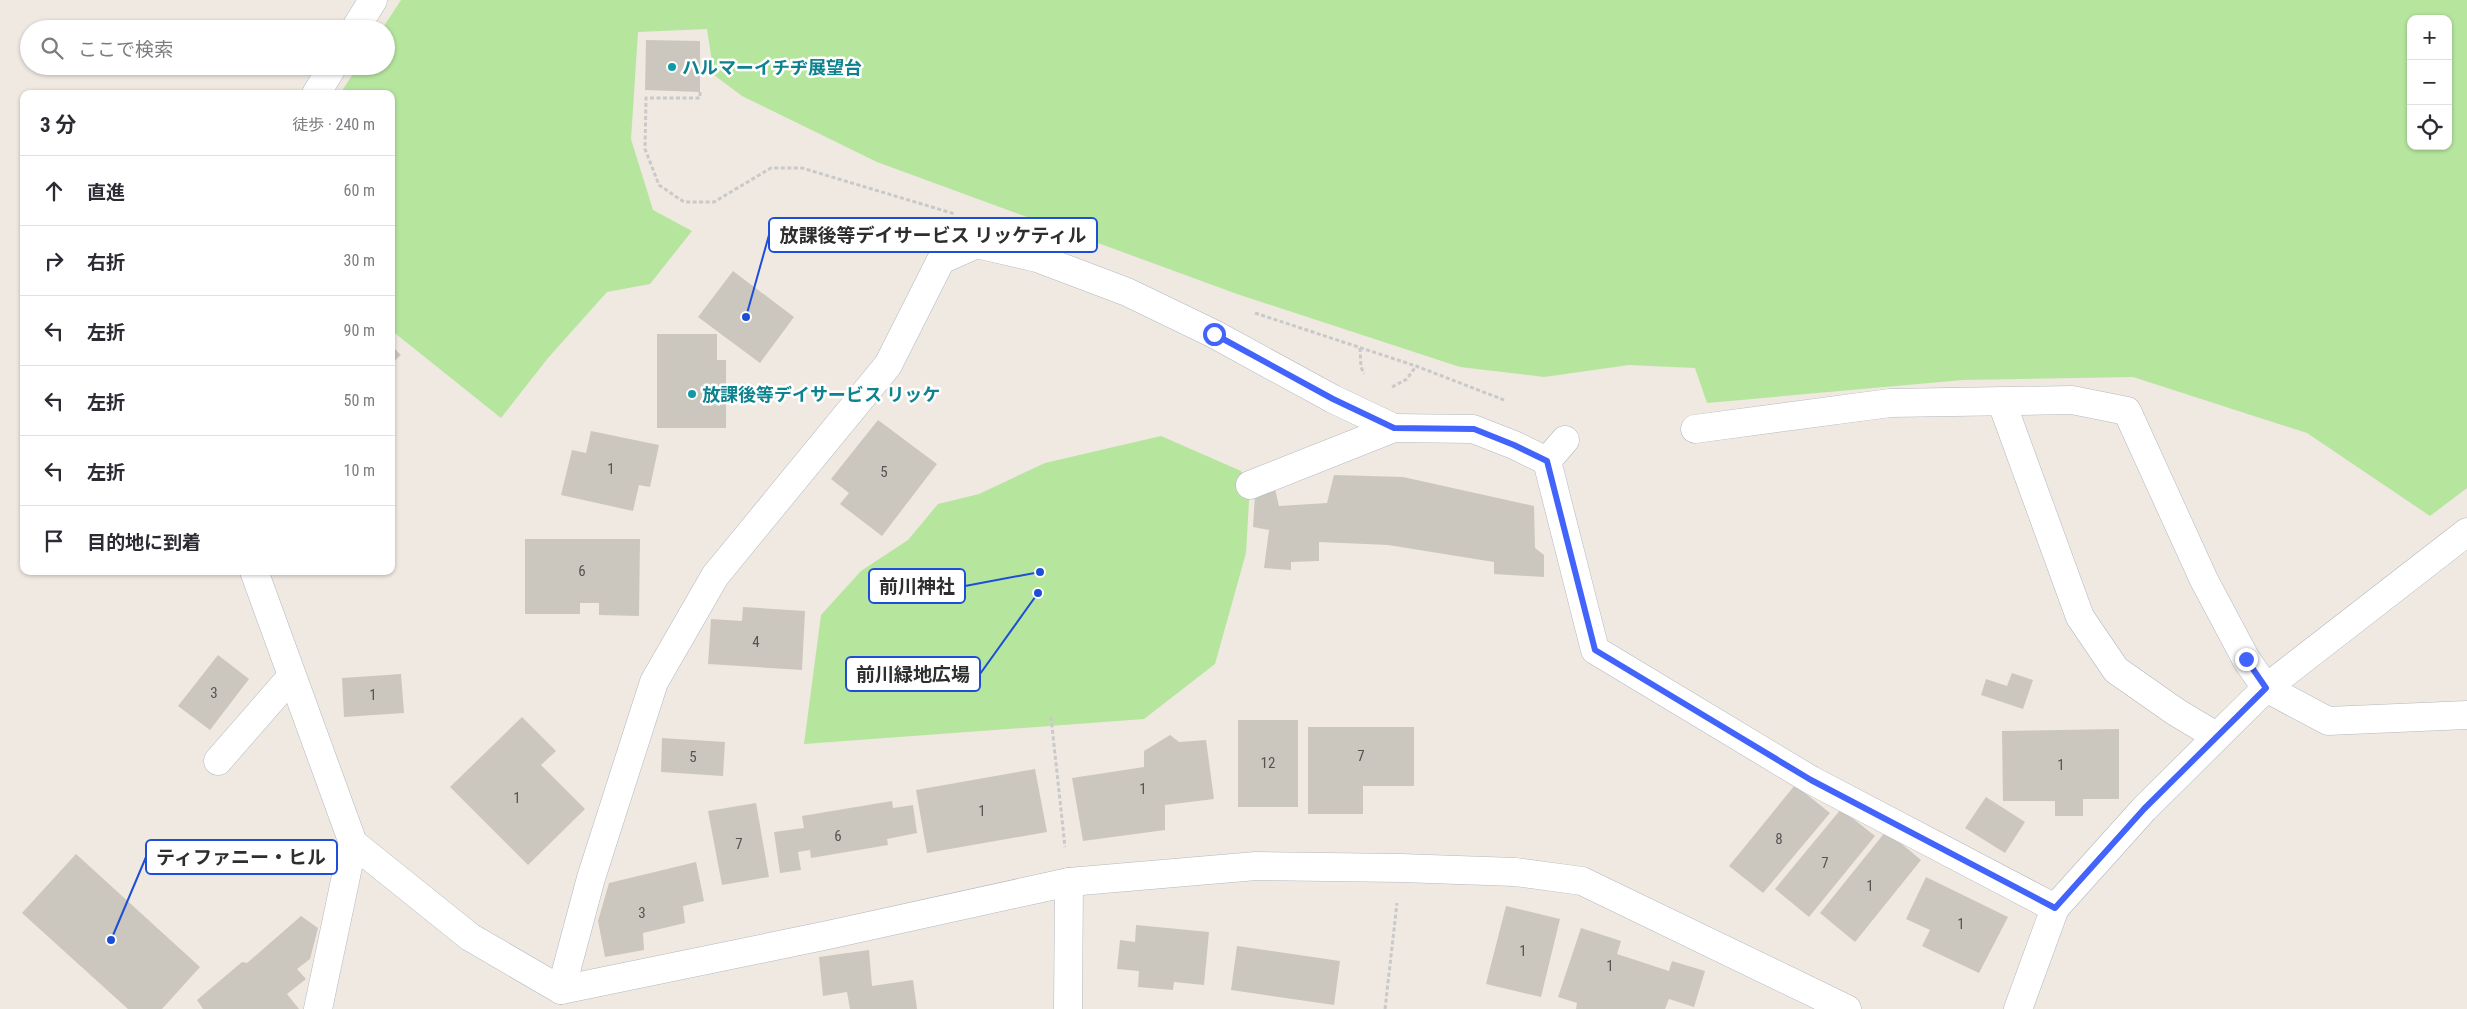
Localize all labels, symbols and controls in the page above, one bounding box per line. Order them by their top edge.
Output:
map controls [2407,15,2452,150]
button: + [2407,15,2452,60]
search box [20,20,395,75]
icon: search [38,34,66,62]
text: ここで検索 [78,38,173,61]
place label: ハルマーイチヂ展望台 [682,57,862,78]
button: − [2407,60,2452,105]
marker: ハルマーイチヂ展望台 [666,61,678,73]
button: locate [2407,105,2452,150]
text: 3 分 [40,113,76,137]
text: 徒歩 · 240 m [292,115,375,134]
icon: ahead [40,177,68,205]
text: 直進 [87,181,125,204]
text: 60 m [343,181,375,200]
callout: 放課後等デイサービス リッケティル [769,218,1097,252]
text: 放課後等デイサービス リッケティル [780,224,1086,247]
icon: right [40,247,68,275]
text: 右折 [87,251,125,274]
text: 30 m [343,251,375,270]
icon: left [40,317,68,345]
text: 左折 [87,321,125,344]
text: 90 m [343,321,375,340]
route start [1203,323,1226,346]
place label: 放課後等デイサービス リッケ [702,384,940,405]
icon: left [40,387,68,415]
marker: 放課後等デイサービス リッケ [686,388,698,400]
text: 左折 [87,391,125,414]
text: 50 m [343,391,375,410]
icon: left [40,457,68,485]
house number: 1 [607,460,615,478]
text: 左折 [87,461,125,484]
text: 10 m [343,461,375,480]
house number: 5 [880,463,888,481]
icon: arrive [40,527,68,555]
text: 目的地に到着 [87,531,201,554]
house number: 6 [578,562,586,580]
callout: 前川神社 [869,569,965,603]
text: 前川神社 [879,575,955,598]
house number: 4 [752,633,760,651]
route end [2235,648,2258,671]
callout: 前川緑地広場 [846,657,980,691]
text: 前川緑地広場 [856,663,970,686]
house number: 3 [210,684,218,702]
house number: 1 [369,686,377,704]
house number: 7 [1357,747,1365,765]
house number: 5 [689,748,697,766]
house number: 12 [1261,754,1275,772]
house number: 1 [2057,756,2065,774]
house number: 1 [1139,780,1147,798]
house number: 1 [513,789,521,807]
house number: 1 [978,802,986,820]
house number: 6 [834,827,842,845]
house number: 8 [1775,830,1783,848]
house number: 7 [735,835,743,853]
callout: ティファニー・ヒル [146,840,337,874]
text: ティファニー・ヒル [156,846,326,869]
house number: 7 [1821,854,1829,872]
house number: 1 [1866,877,1874,895]
house number: 3 [638,904,646,922]
house number: 1 [1957,915,1965,933]
house number: 1 [1519,942,1527,960]
house number: 1 [1606,957,1614,975]

